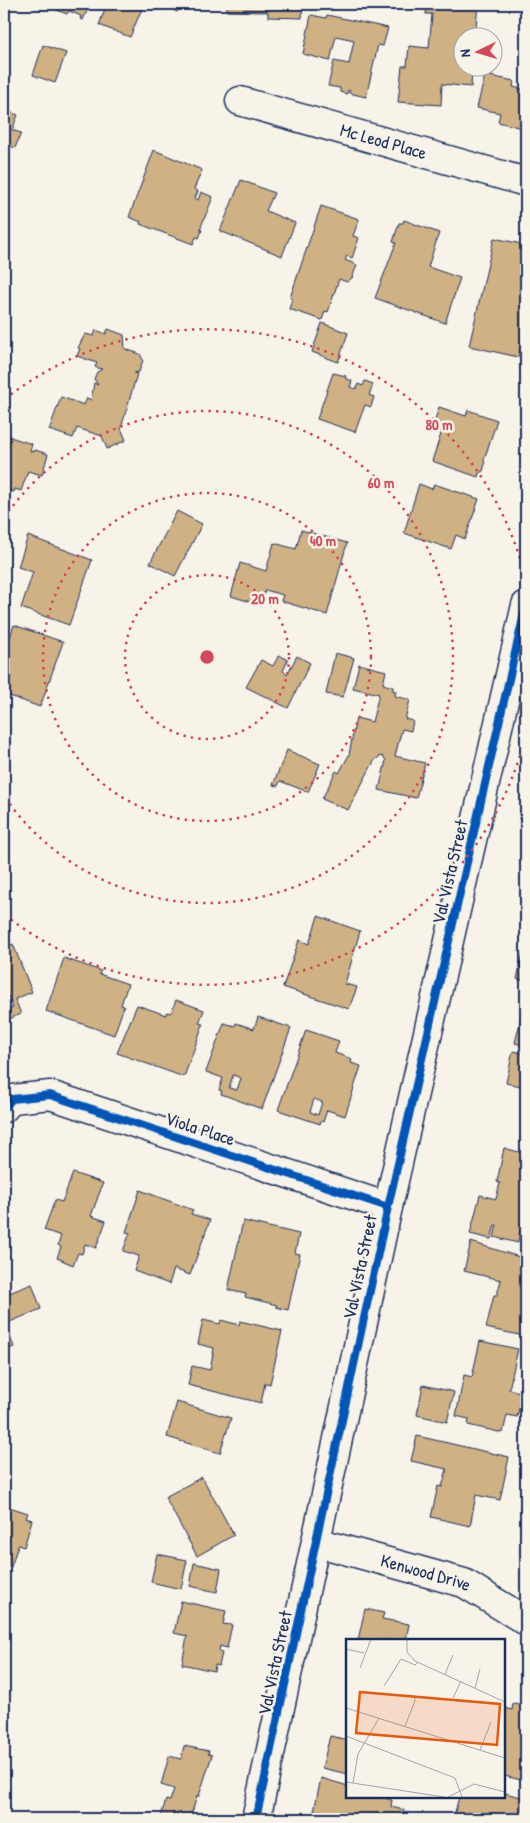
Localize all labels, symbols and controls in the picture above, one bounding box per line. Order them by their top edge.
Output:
north arrow [452,28,502,78]
text: N [455,48,474,58]
street label: Mc Leod Place [337,117,430,165]
text: 80 m [426,414,452,435]
text: 60 m [368,472,394,493]
text: 40 m [310,530,336,551]
text: 20 m [251,588,279,609]
centre of rings [198,648,216,666]
street label: Val Vista Street [425,816,474,927]
street label: Viola Place [162,1106,238,1152]
street label: Val Vista Street [336,1211,383,1322]
street label: Kenwood Drive [378,1548,477,1597]
street label: Val Vista Street [251,1607,298,1718]
inset map [346,1639,505,1798]

